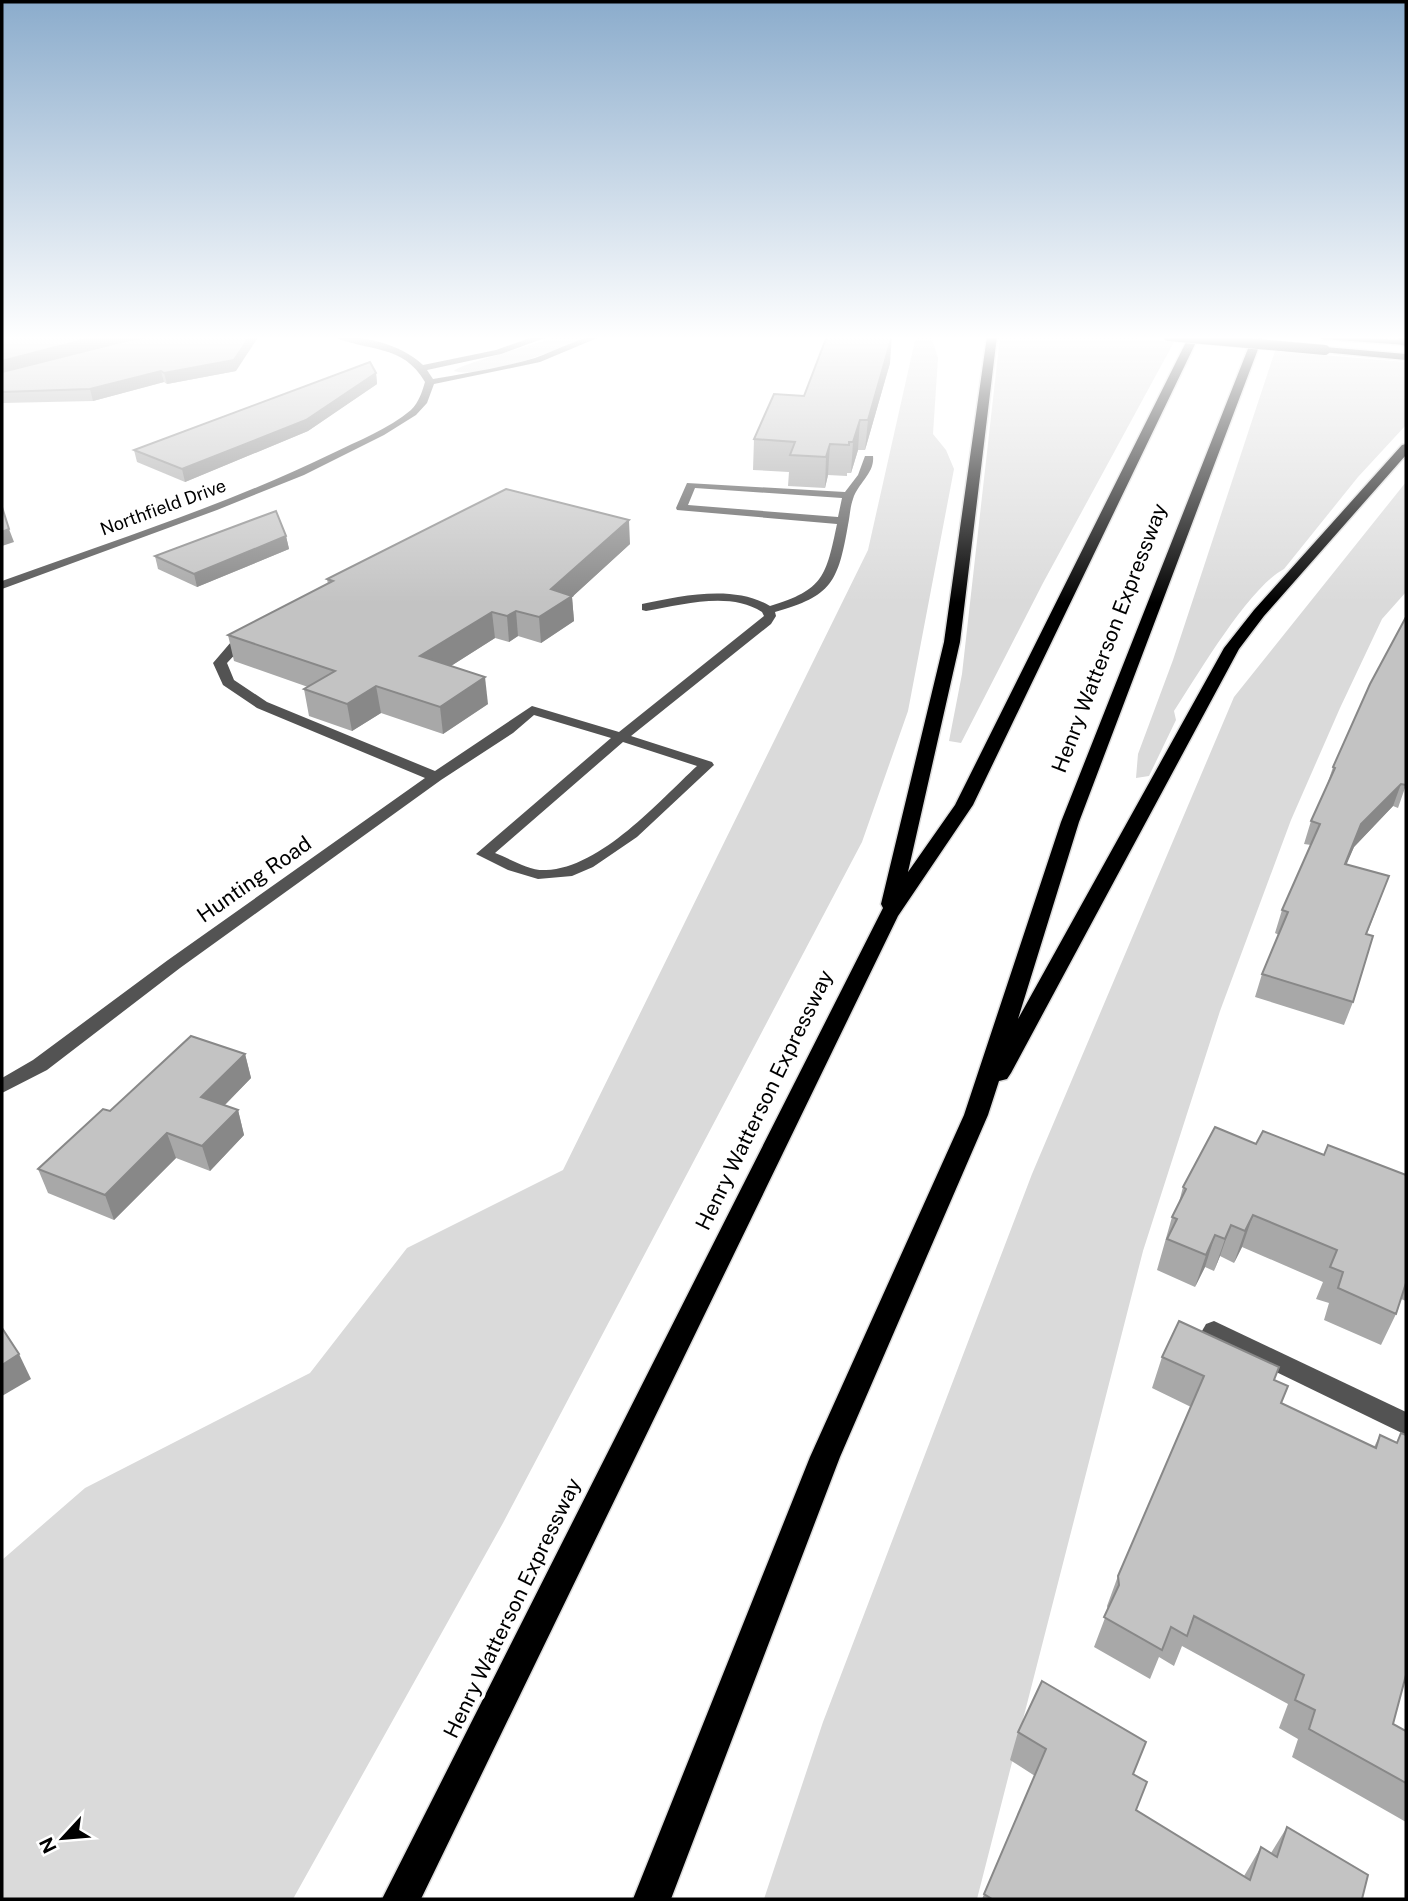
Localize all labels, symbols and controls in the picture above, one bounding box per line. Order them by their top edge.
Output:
street label: Northfield Drive [97,474,229,540]
street label: Henry Watterson Expressway [1046,500,1172,776]
street label: Hunting Road [192,830,316,928]
street label: Henry Watterson Expressway [690,966,838,1234]
street label: Henry Watterson Expressway [438,1474,586,1742]
north arrow [28,1803,98,1873]
text: N [35,1834,61,1857]

